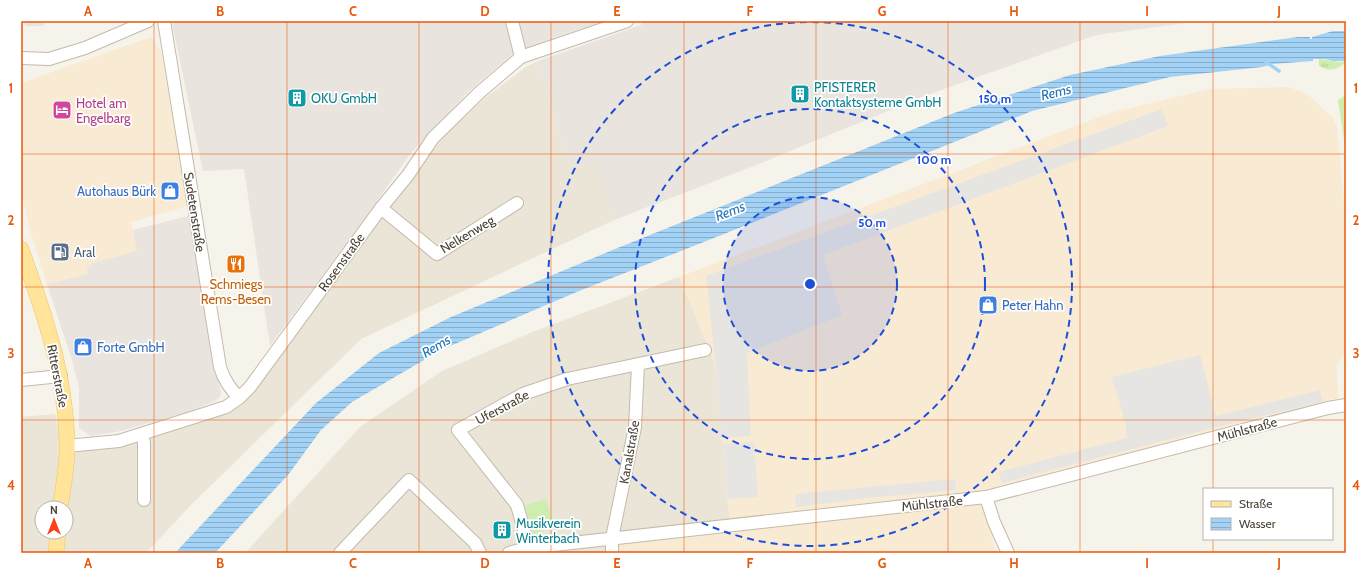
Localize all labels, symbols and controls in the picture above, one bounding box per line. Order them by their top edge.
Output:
text: A [84,3,93,19]
text: B [216,3,224,19]
text: C [349,3,357,19]
text: D [480,3,490,19]
text: E [613,3,621,19]
text: F [747,3,754,19]
text: G [878,3,887,19]
text: H [1009,3,1019,19]
text: I [1145,3,1149,19]
text: J [1276,3,1281,19]
place label: PFISTERER Kontaktsysteme GmbH [814,79,942,110]
water label: Rems [1039,79,1074,104]
text: 1 [9,80,13,96]
text: 1 [1354,80,1358,96]
building icon: PFISTERER Kontaktsysteme GmbH [789,83,811,105]
building icon: OKU GmbH [286,87,308,109]
place label: OKU GmbH [311,90,377,106]
text: 150 m [979,91,1011,106]
place label: Hotel am Engelbarg [76,95,131,126]
hotel icon: Hotel am Engelbarg [51,99,73,121]
text: 100 m [917,152,951,167]
street label: Sudetenstraße [181,171,209,253]
shop icon: Autohaus Bürk [159,180,181,202]
place label: Autohaus Bürk [77,183,156,199]
water label: Rems [712,197,748,225]
street label: Nelkenweg [437,211,498,256]
text: 2 [8,212,15,228]
text: 2 [1353,212,1360,228]
text: 50 m [858,215,886,230]
street label: Rosenstraße [314,229,368,294]
fuel station icon: Aral [49,241,71,263]
place label: Aral [74,244,95,260]
restaurant icon: Schmiegs Rems-Besen [225,253,247,275]
place label: Schmiegs Rems-Besen [201,276,271,307]
centre of rings [803,277,817,291]
shop icon: Peter Hahn [977,294,999,316]
place label: Peter Hahn [1002,297,1064,313]
water label: Rems [418,330,454,362]
shop icon: Forte GmbH [72,336,94,358]
place label: Forte GmbH [97,339,165,355]
street label: Ritterstraße [44,343,72,409]
text: 3 [7,345,15,361]
text: 3 [1352,345,1360,361]
street label: Uferstraße [472,386,532,428]
street label: Mühlstraße [1215,413,1279,445]
street label: Kanalstraße [616,419,643,485]
text: 4 [7,477,15,493]
text: 4 [1352,477,1360,493]
legend [1203,488,1333,540]
street label: Mühlstraße [901,492,964,514]
text: Straße [1239,496,1272,511]
north arrow [34,500,74,540]
text: N [50,503,58,517]
place label: Musikverein Winterbach [516,515,581,546]
text: Wasser [1239,516,1276,531]
building icon: Musikverein Winterbach [491,519,513,541]
text: A [84,555,93,571]
text: B [216,555,224,571]
text: C [349,555,357,571]
text: D [480,555,490,571]
text: E [613,555,621,571]
text: F [747,555,754,571]
text: G [878,555,887,571]
text: H [1009,555,1019,571]
text: I [1145,555,1149,571]
text: J [1276,555,1281,571]

